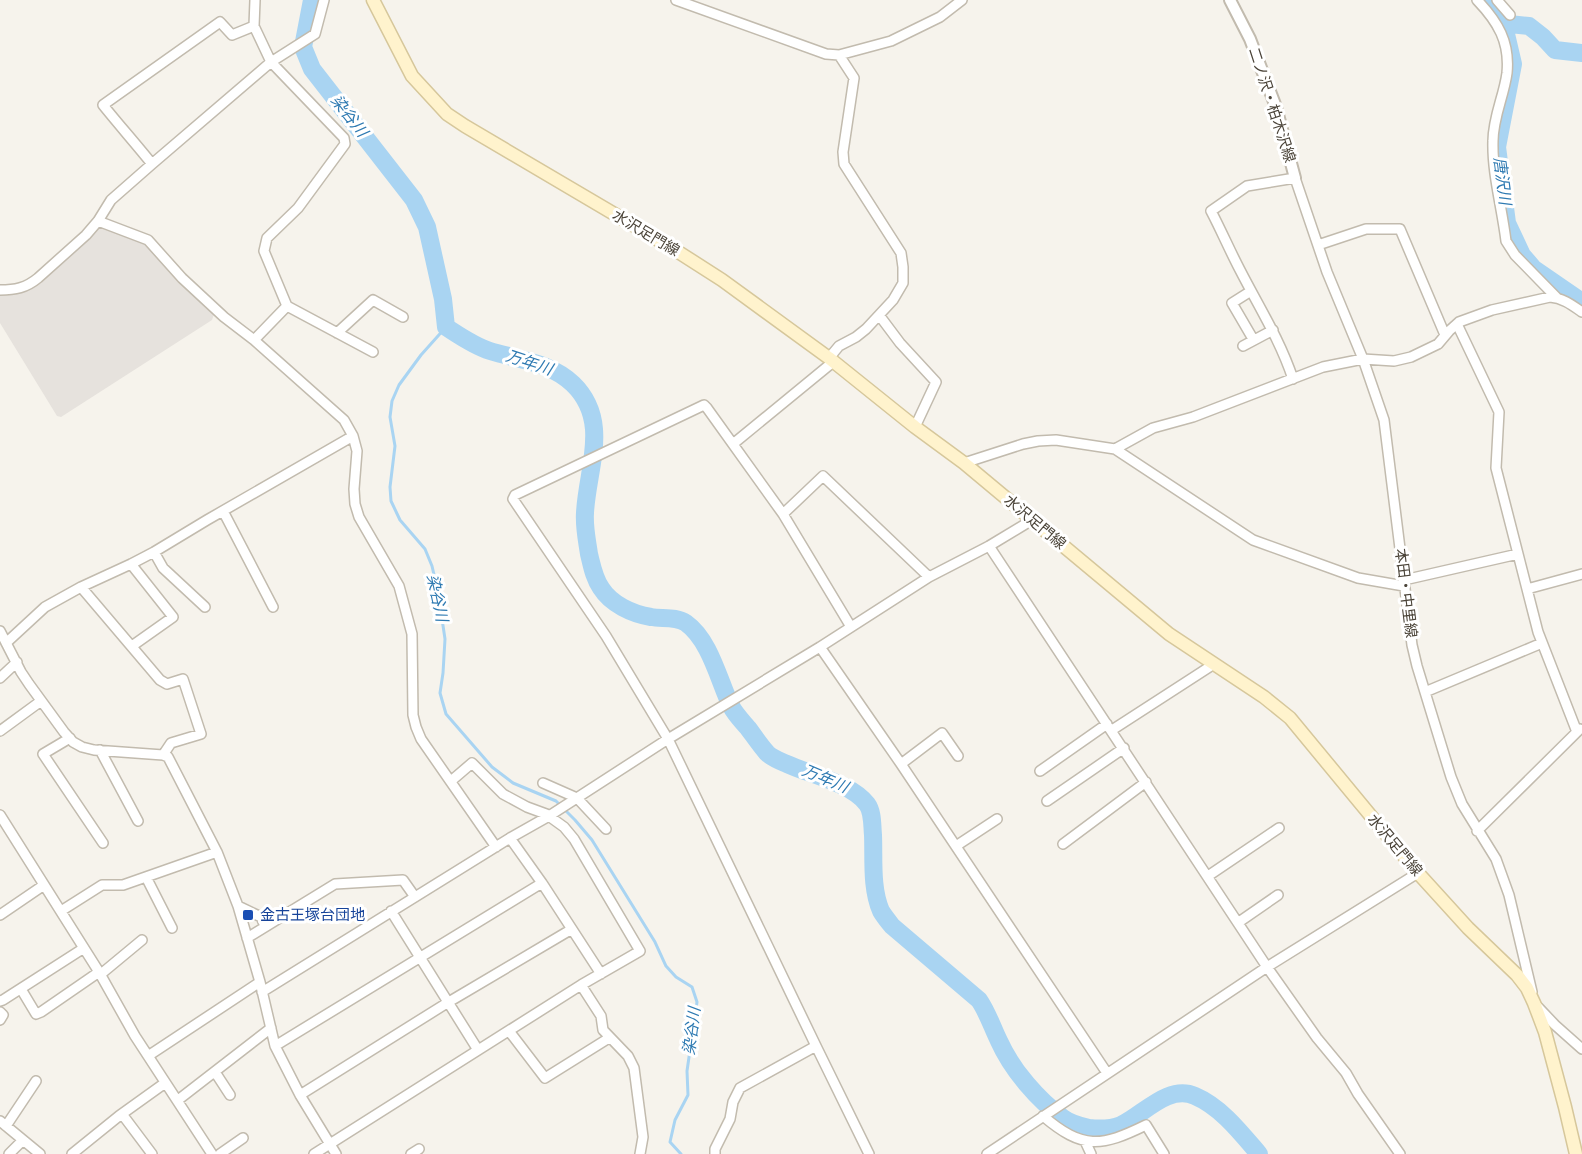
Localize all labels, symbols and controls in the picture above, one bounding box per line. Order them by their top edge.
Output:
street label: 二ノ沢・柏木沢線 [1244,45,1300,165]
water label: 染谷川 [326,90,374,143]
water label: 唐沢川 [1488,156,1516,208]
street label: 水沢足門線 [609,205,683,261]
water label: 万年川 [503,345,557,381]
street label: 水沢足門線 [1000,490,1070,554]
street label: 本田・中里線 [1391,547,1421,639]
water label: 染谷川 [421,572,453,626]
water label: 万年川 [799,759,853,799]
street label: 水沢足門線 [1363,810,1427,880]
place label: 金古王塚台団地 [260,905,365,925]
marker: 金古王塚台団地 [241,908,255,922]
water label: 染谷川 [678,1004,706,1056]

